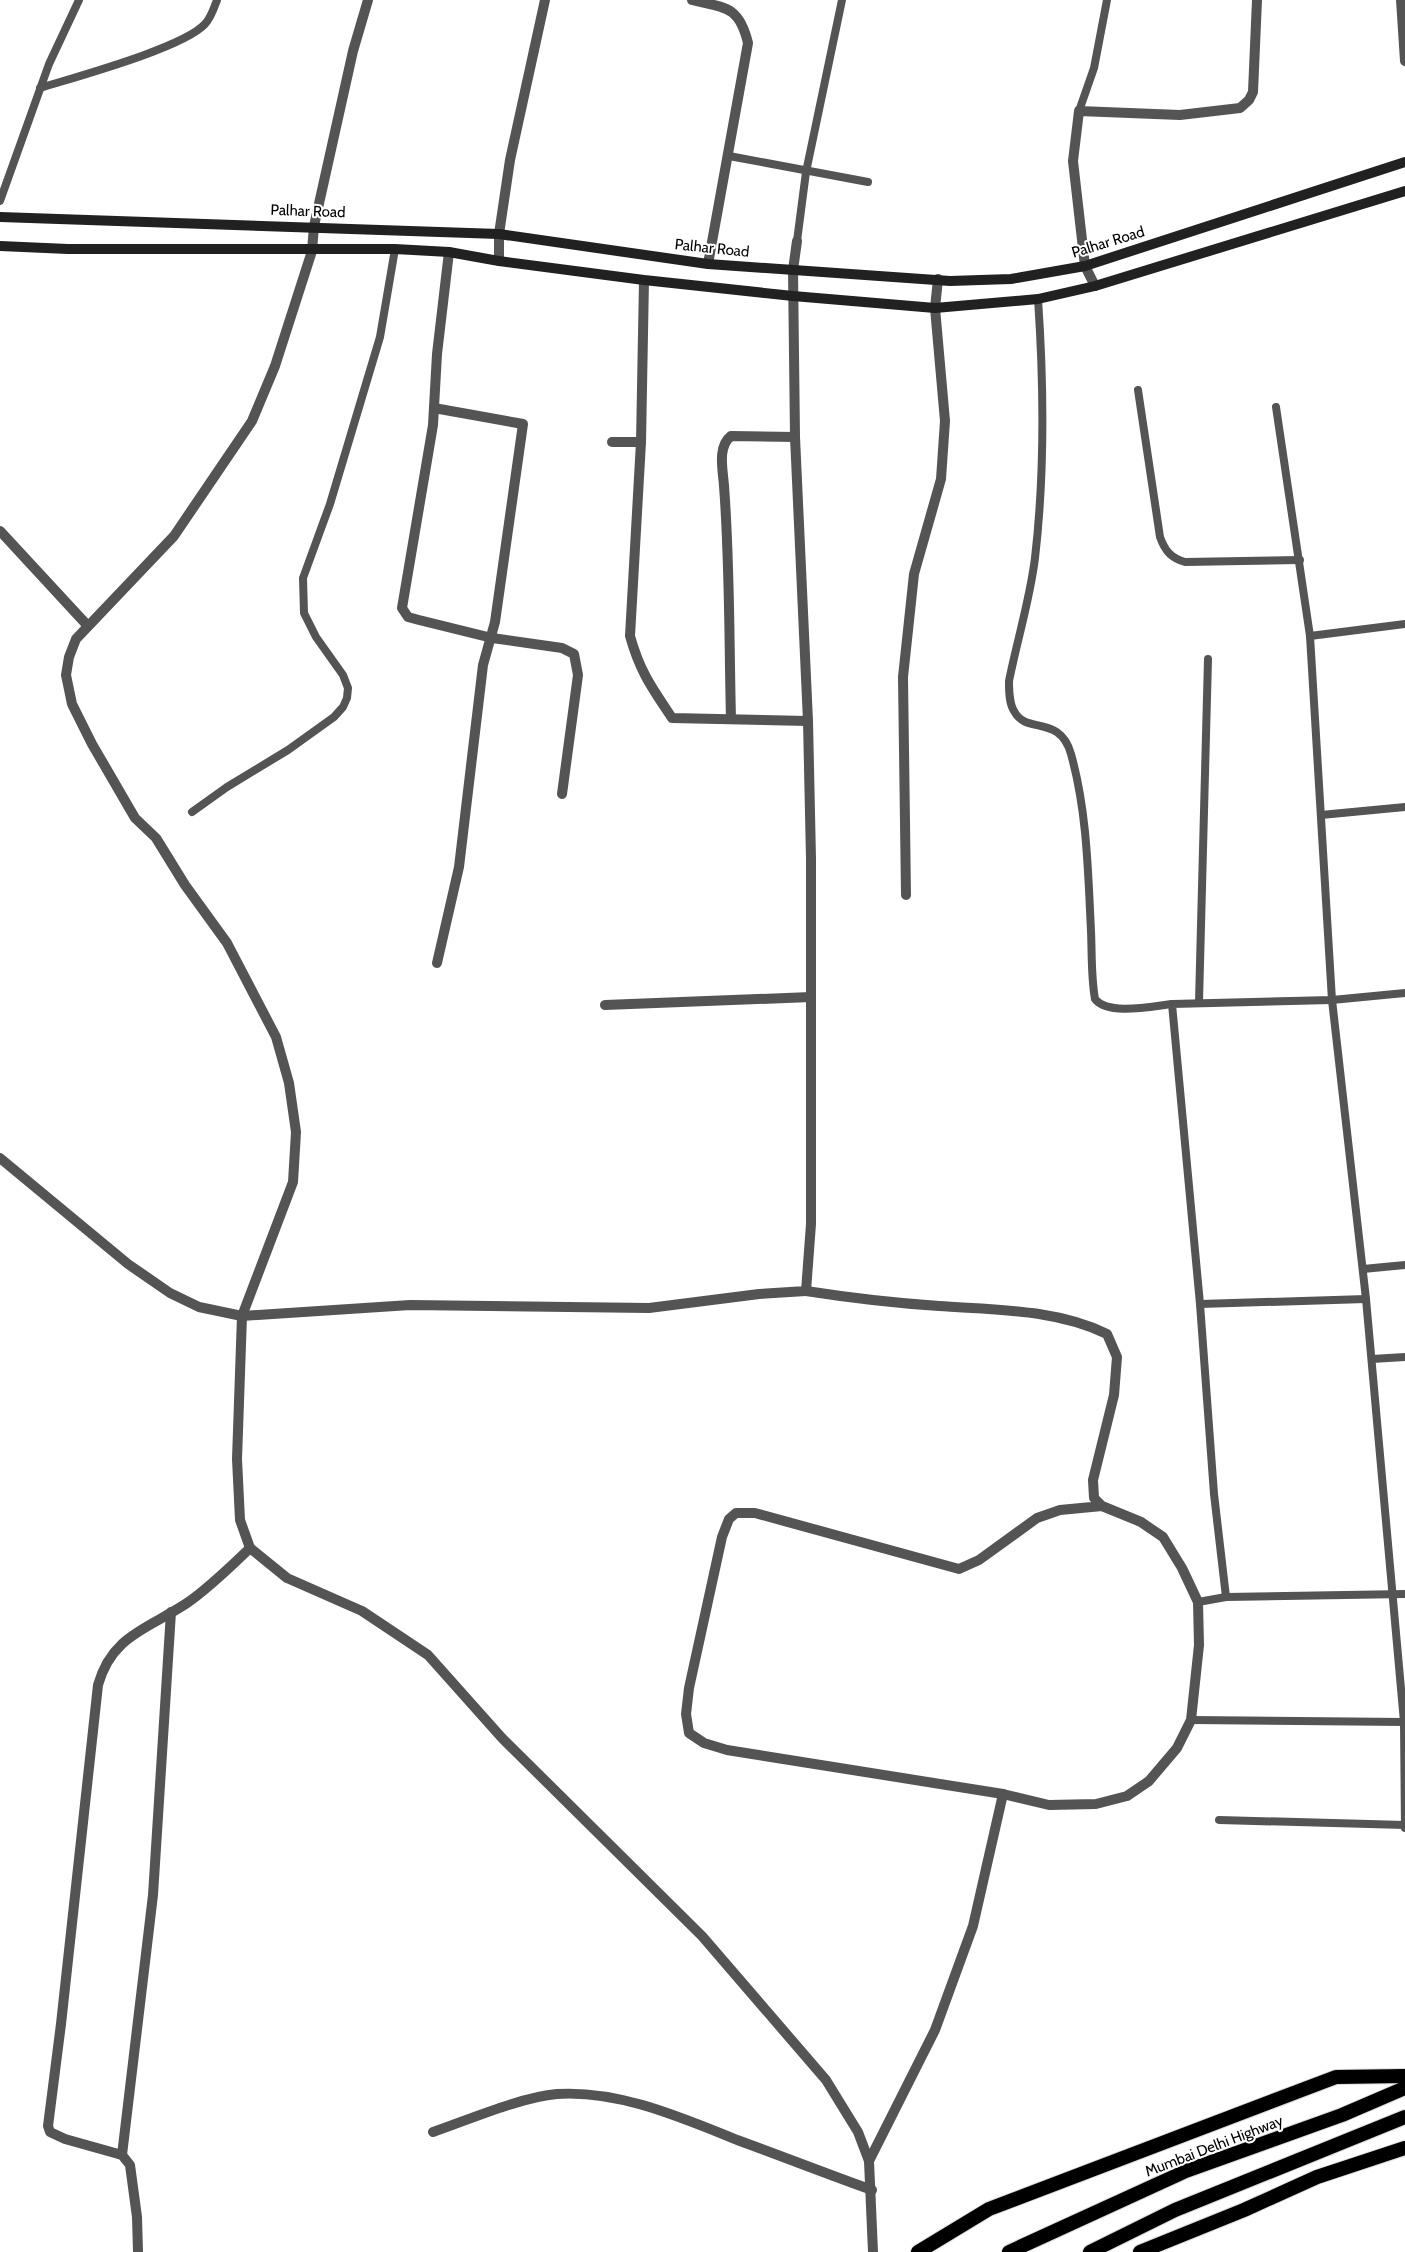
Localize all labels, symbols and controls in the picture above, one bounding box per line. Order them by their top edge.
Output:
street label: Palhar Road [270,201,346,221]
street label: Palhar Road [1069,222,1147,262]
street label: Palhar Road [674,235,750,261]
street label: Mumbai Delhi Highway [1143,2111,1286,2181]

